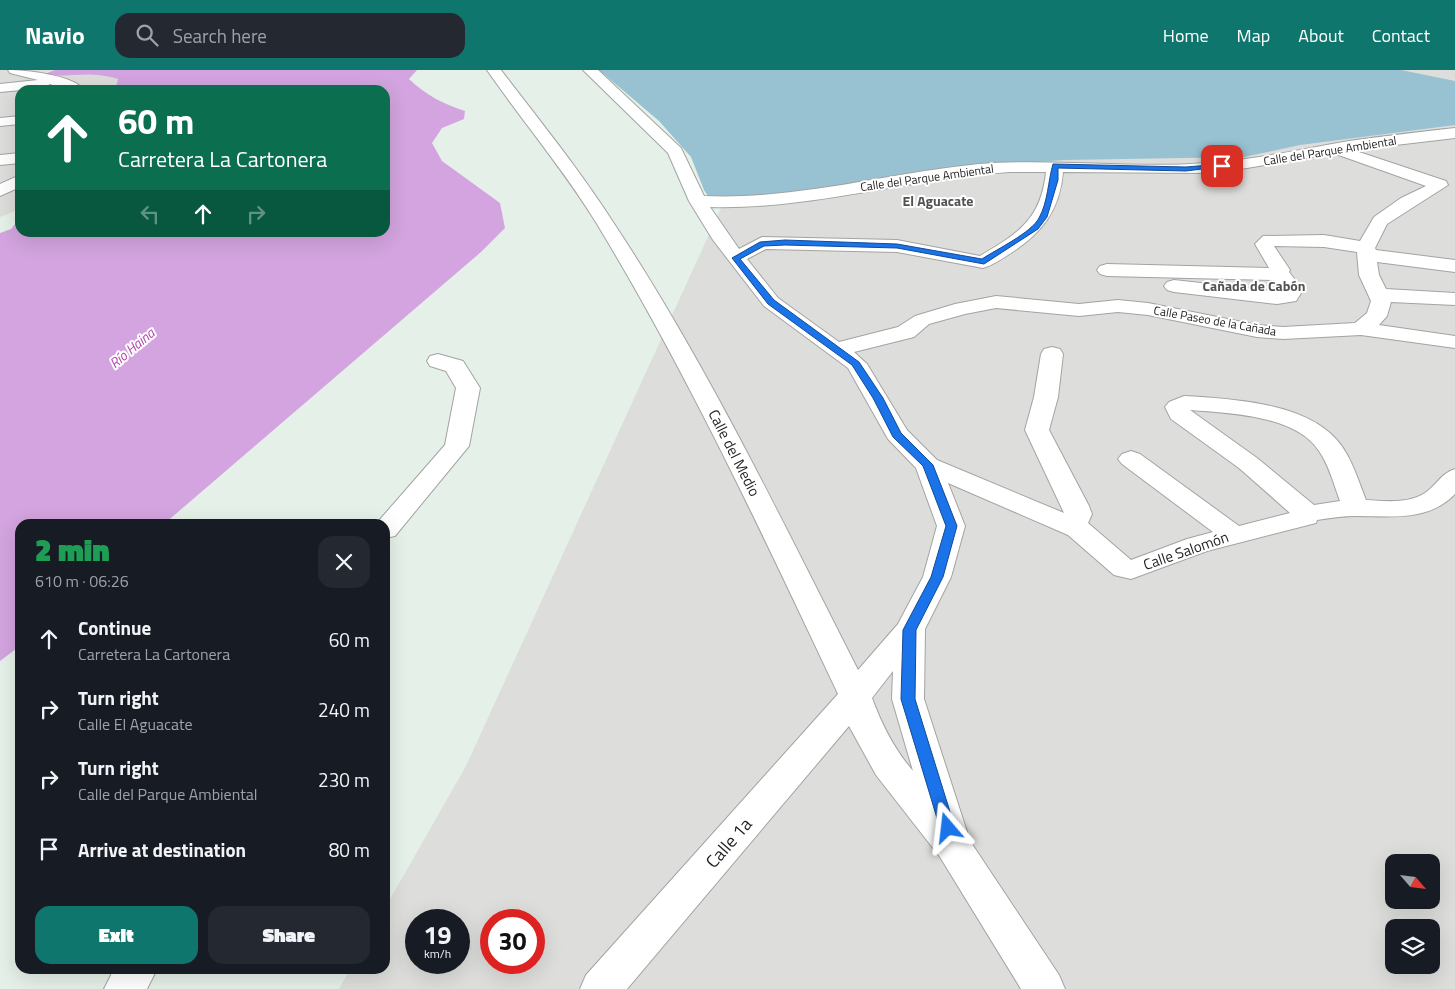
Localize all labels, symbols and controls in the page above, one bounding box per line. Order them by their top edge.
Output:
search box [115,13,465,58]
text: Navio [25,17,85,53]
icon: search [133,21,161,49]
text: Search here [173,21,267,50]
text: Home [1163,22,1209,49]
text: Map [1237,22,1270,49]
text: About [1298,22,1344,49]
text: Contact [1372,22,1430,49]
text: 60 m [118,94,194,148]
icon: ahead [35,105,100,170]
street label: Calle del Parque Ambiental [1262,131,1398,170]
text: Carretera La Cartonera [118,142,327,176]
pin [1201,145,1243,187]
icon: arrive [1208,152,1236,180]
street label: Calle del Parque Ambiental [859,159,995,196]
district label: El Aguacate [903,190,973,211]
icon: left [136,200,164,228]
icon: ahead [189,200,217,228]
icon: right [242,200,270,228]
district label: Cañada de Cabón [1202,275,1306,296]
street label: Calle Paseo de la Cañada [1152,300,1278,341]
water label: Río Haina [105,322,160,373]
street label: Calle del Medio [703,405,766,500]
street label: Calle Salomón [1140,525,1232,576]
text: 2 min [35,527,110,573]
button: close [318,536,370,588]
text: 610 m · 06:26 [35,569,129,593]
text: Continue [78,613,151,642]
icon: ahead [35,625,63,653]
text: 60 m [329,625,370,654]
text: Carretera La Cartonera [78,642,230,666]
text: Turn right [78,683,159,712]
icon: right [35,695,63,723]
text: 240 m [318,695,370,724]
text: Calle El Aguacate [78,712,193,736]
text: Turn right [78,753,159,782]
icon: right [35,765,63,793]
text: 230 m [318,765,370,794]
text: Calle del Parque Ambiental [78,782,258,806]
position arrow [921,801,973,853]
street label: Calle 1a [699,811,758,874]
icon: arrive [35,835,63,863]
text: Arrive at destination [78,835,246,864]
text: 80 m [329,835,370,864]
north arrow [1385,854,1440,909]
map controls [1385,854,1440,974]
button: Exit [35,906,198,964]
button: Share [208,906,370,964]
speed limit sign: 30 [480,909,545,974]
text: 19 [423,916,452,954]
button: layers [1385,919,1440,974]
text: km/h [424,944,451,963]

